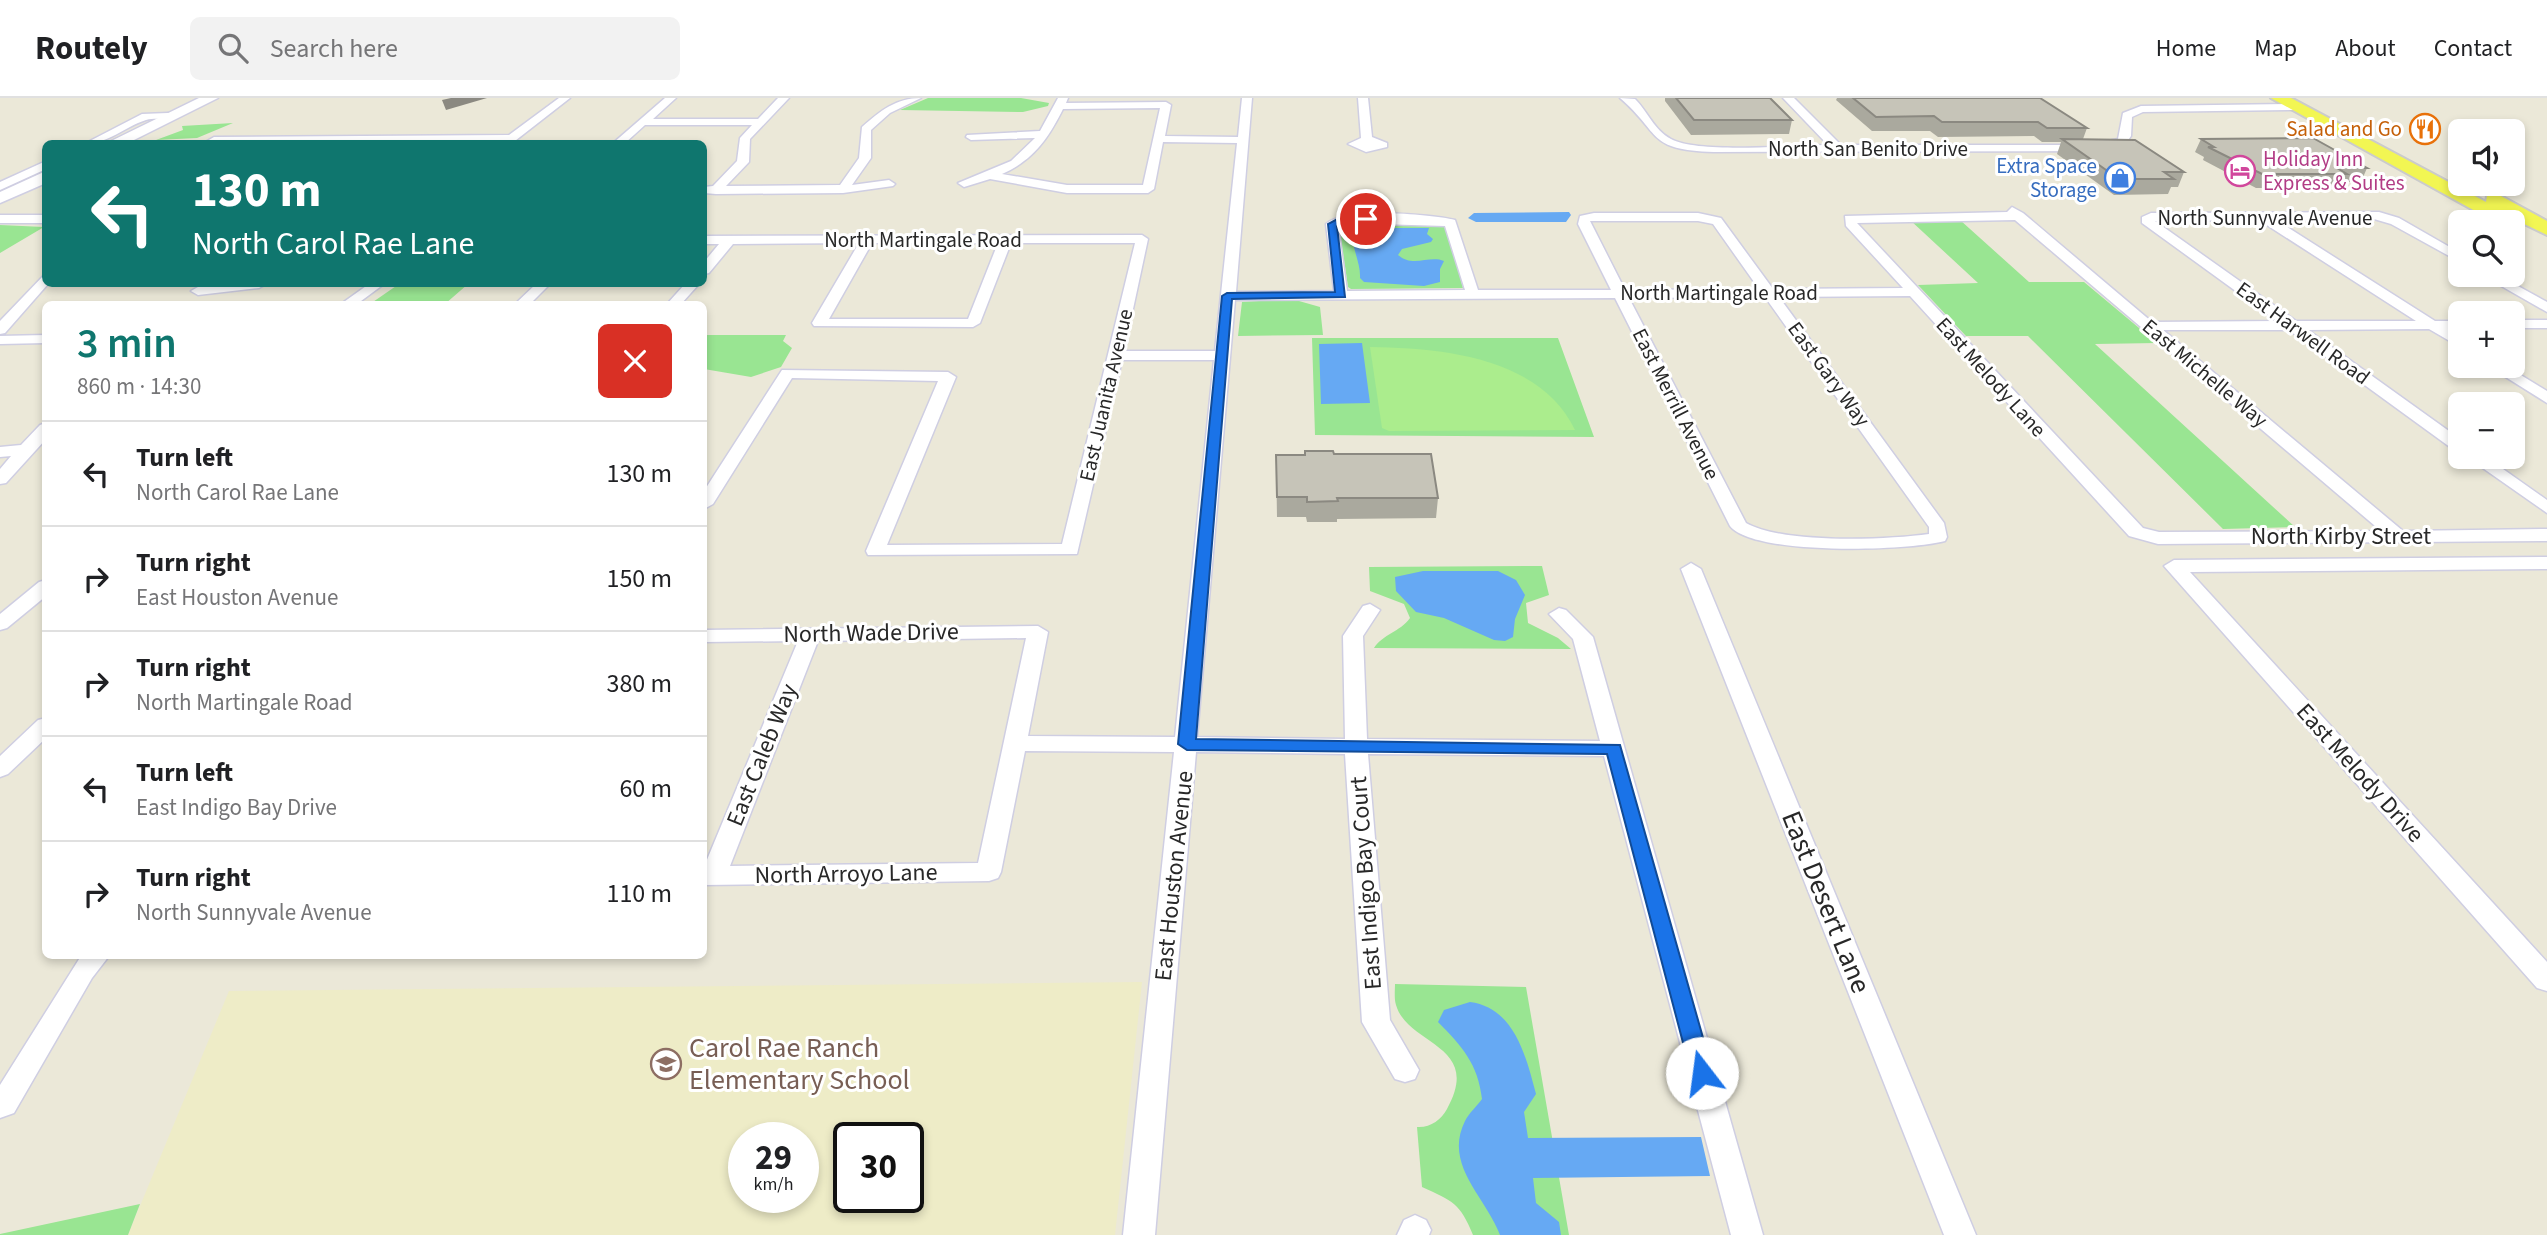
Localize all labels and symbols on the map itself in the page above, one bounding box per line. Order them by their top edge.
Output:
restaurant icon: Salad and Go [2408,112,2442,146]
place label: Salad and Go [2286,114,2402,144]
street label: North San Benito Drive [1768,134,1968,164]
place label: Holiday Inn Express & Suites [2263,144,2405,198]
place label: Extra Space Storage [1996,151,2097,205]
hotel icon: Holiday Inn Express & Suites [2223,154,2257,188]
shop icon: Extra Space Storage [2103,161,2137,195]
pin [1336,189,1396,249]
street label: North Sunnyvale Avenue [2157,203,2373,233]
street label: North Martingale Road [824,225,1022,255]
street label: East Harwell Road [2230,274,2376,392]
street label: North Martingale Road [1620,278,1818,308]
street label: East Juanita Avenue [1072,306,1140,484]
street label: East Melody Lane [1929,310,2053,444]
street label: East Michelle Way [2136,312,2274,434]
street label: East Gary Way [1781,315,1877,433]
street label: East Merrill Avenue [1625,323,1727,485]
street label: North Kirby Street [2251,519,2431,554]
street label: North Wade Drive [783,614,959,652]
street label: East Caleb Way [718,678,806,832]
street label: East Melody Drive [2288,695,2432,851]
street label: East Houston Avenue [1146,769,1202,983]
street label: East Indigo Bay Court [1341,775,1391,991]
street label: East Desert Lane [1771,805,1881,999]
street label: North Arroyo Lane [754,855,938,893]
place label: Carol Rae Ranch Elementary School [689,1028,910,1100]
position arrow [1665,1036,1739,1110]
school or university icon: Carol Rae Ranch Elementary School [649,1047,683,1081]
speed limit sign: 30 [833,1122,924,1213]

